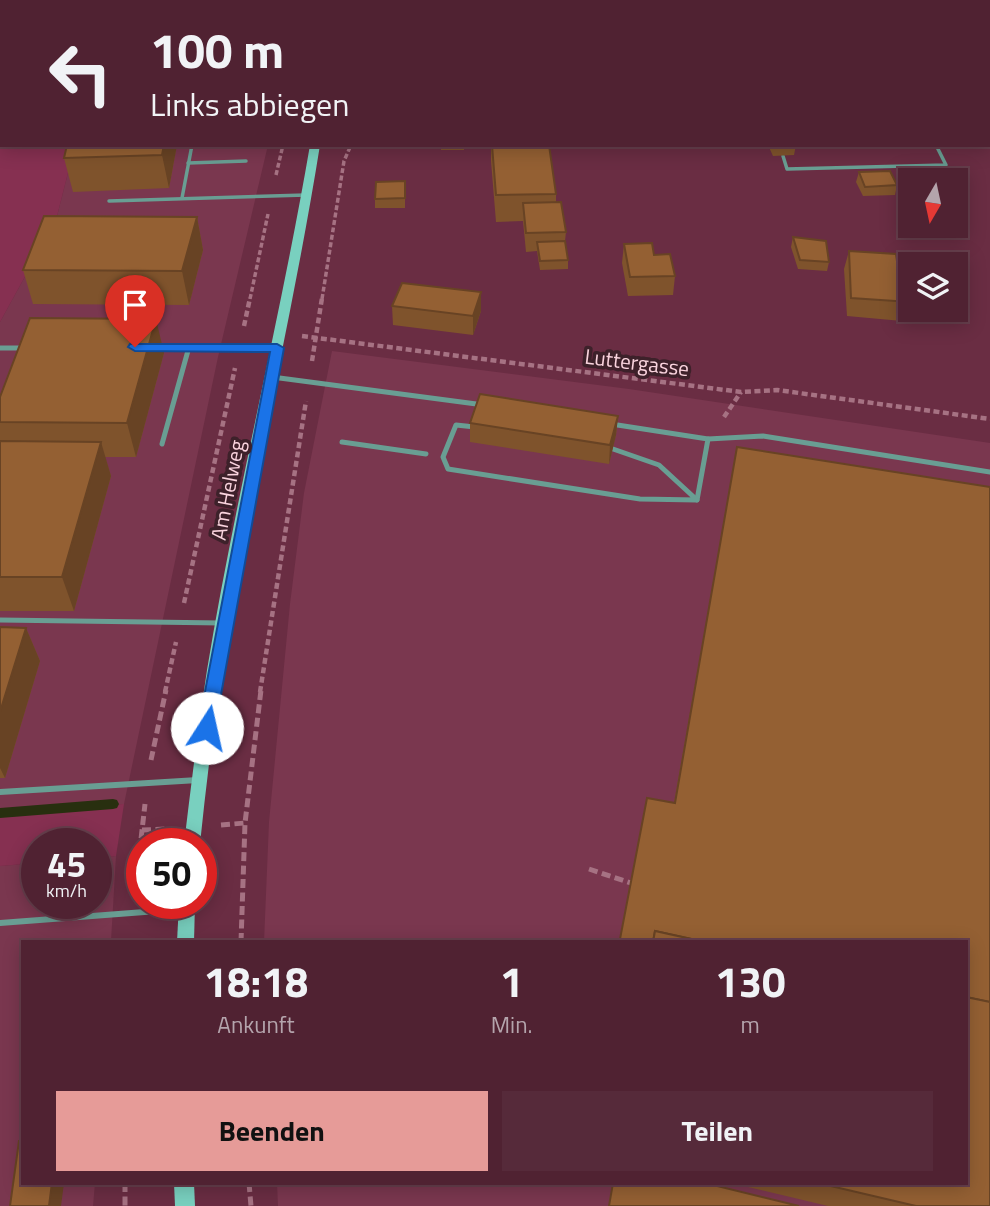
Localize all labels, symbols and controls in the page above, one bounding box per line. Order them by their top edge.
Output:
text: 100 m [150,12,284,87]
icon: left [35,28,126,119]
text: Links abbiegen [150,80,349,128]
north arrow [898,168,968,238]
map controls [898,168,968,322]
button: layers [898,252,968,322]
pin [105,275,165,347]
icon: arrive [116,286,154,324]
street label: Luttergasse [583,340,691,384]
street label: Am Helweg [202,437,252,543]
position arrow [170,691,244,765]
speed limit sign: 50 [126,828,217,919]
text: 45 [47,837,86,891]
text: km/h [46,877,87,904]
text: 18:18 [203,949,308,1013]
text: 1 [500,949,523,1013]
text: 130 [715,949,786,1013]
text: Ankunft [217,1007,295,1042]
text: Min. [491,1007,532,1042]
text: m [741,1007,760,1042]
button: Beenden [56,1091,488,1171]
button: Teilen [502,1091,933,1171]

